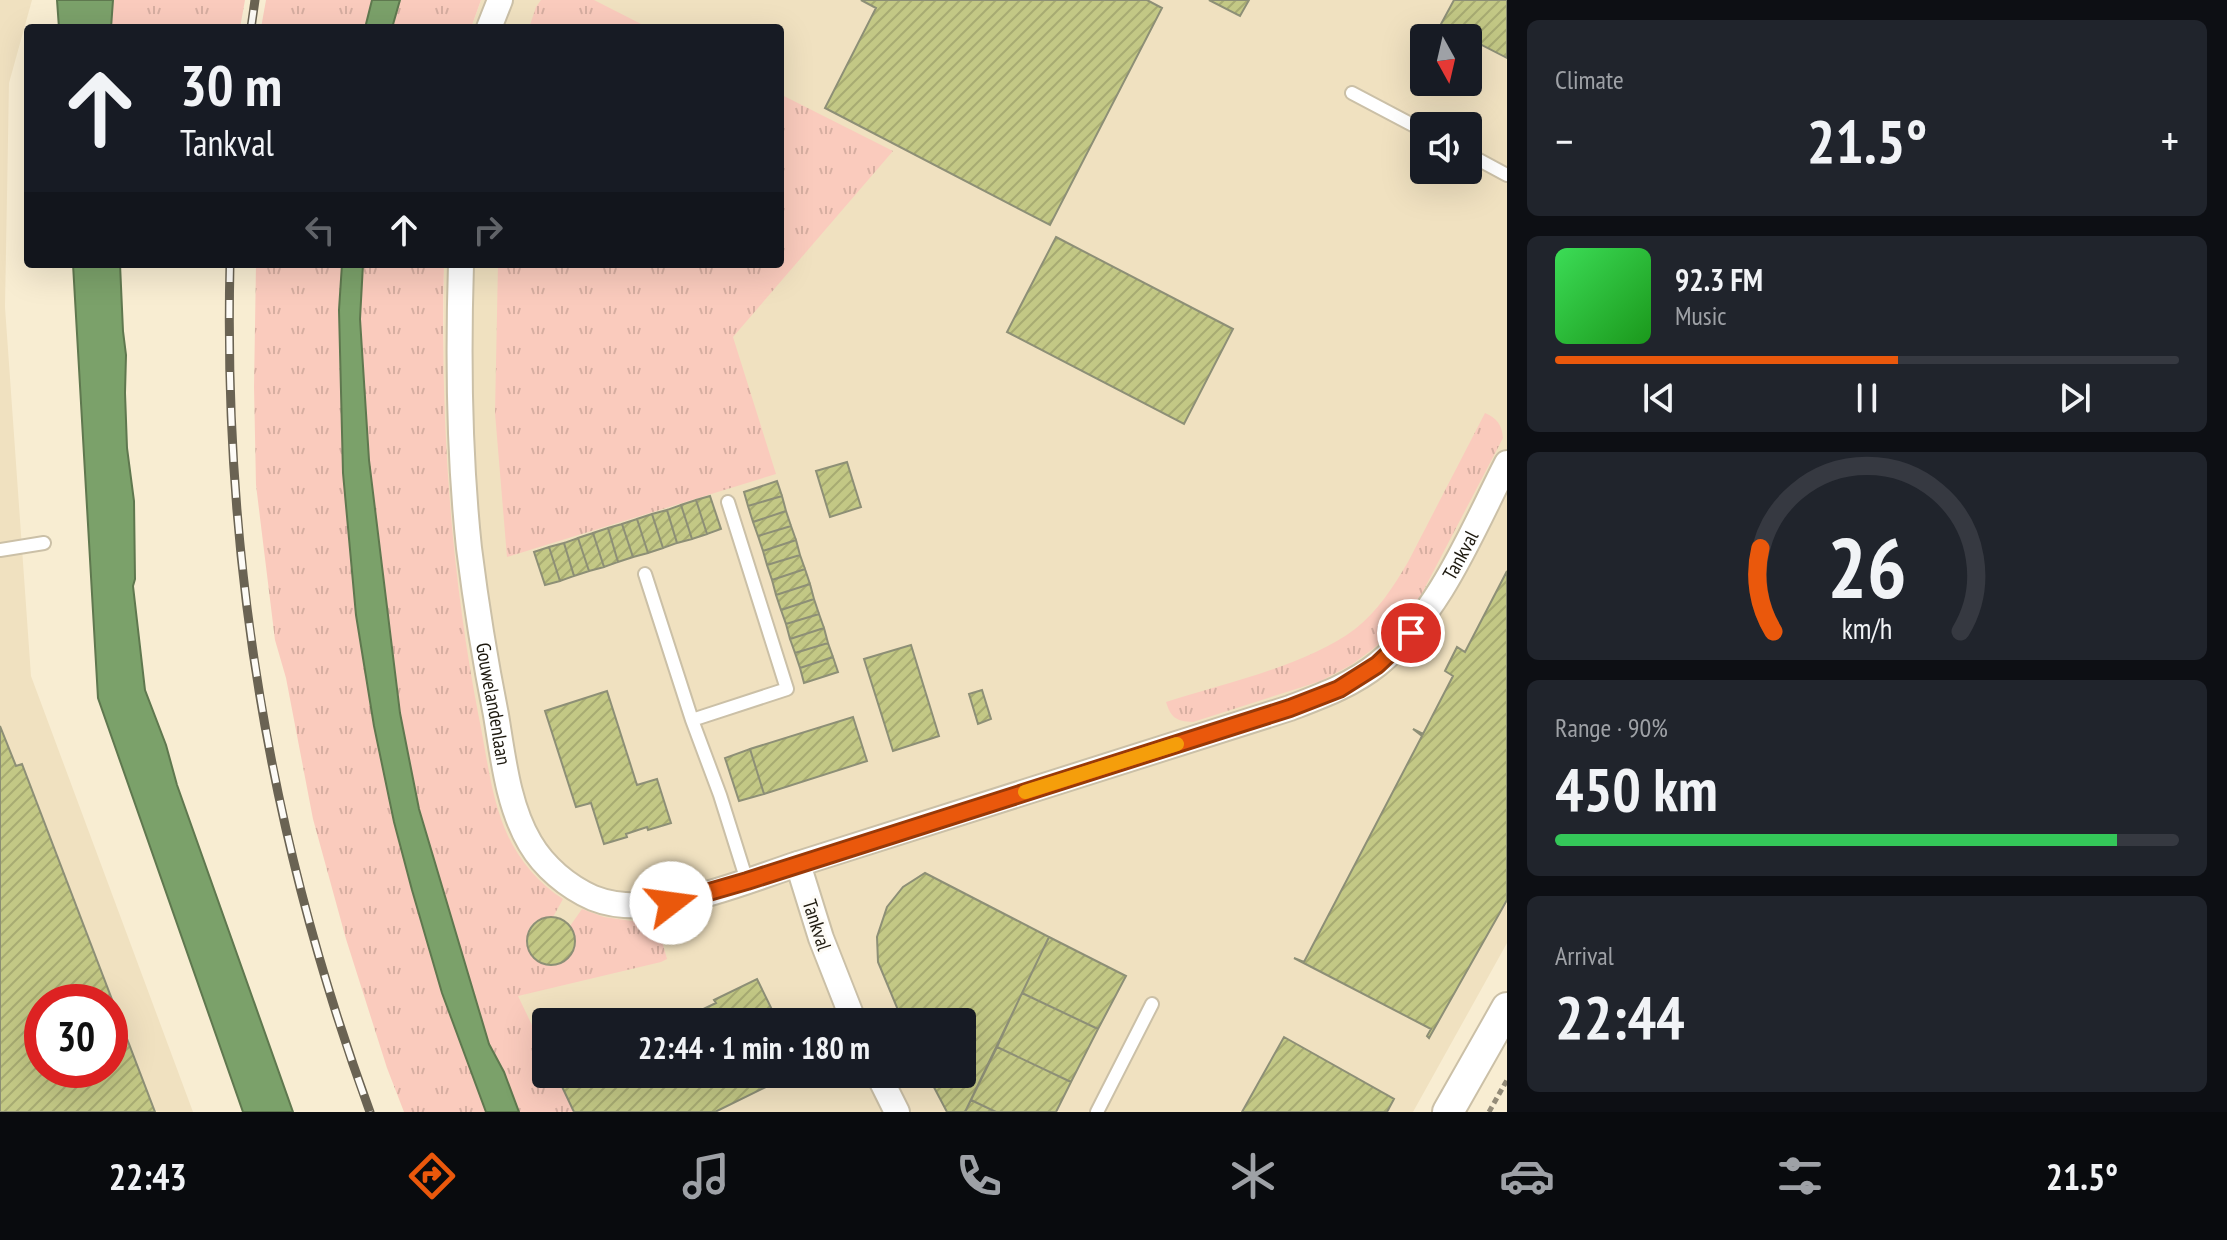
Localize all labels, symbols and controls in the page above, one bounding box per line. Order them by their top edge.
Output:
north arrow [1410,24,1482,96]
map controls [1410,24,1482,184]
text: 30 m [180,49,282,121]
icon: ahead [48,56,152,160]
text: Climate [1555,63,1624,96]
text: 21.5° [1807,102,1927,180]
button: sound [1410,112,1482,184]
text: − [1555,112,1573,169]
text: + [2161,112,2179,169]
text: Tankval [180,119,274,166]
icon: left [298,208,342,252]
icon: ahead [382,208,426,252]
icon: right [466,208,510,252]
text: 92.3 FM [1675,260,1763,299]
text: Music [1675,299,1727,332]
icon: previous [1637,376,1681,420]
icon: pause [1845,376,1889,420]
icon: next [2053,376,2097,420]
text: 26 [1827,513,1907,621]
street label: Tankval [1437,526,1484,585]
pin [1377,599,1445,667]
text: km/h [1842,610,1892,647]
icon: arrive [1389,611,1433,655]
street label: Gouwelandenlaan [470,641,517,767]
text: Range · 90% [1555,711,1668,744]
text: 450 km [1555,750,1718,828]
position arrow [629,861,713,945]
street label: Tankval [797,896,838,954]
text: Arrival [1555,939,1614,972]
text: 22:44 [1555,978,1685,1056]
speed limit sign: 30 [24,984,128,1088]
text: 22:44 · 1 min · 180 m [638,1028,870,1067]
icon: directions [404,1148,460,1204]
icon: music [678,1148,734,1204]
icon: phone [951,1148,1007,1204]
icon: climate [1225,1148,1281,1204]
icon: car [1499,1148,1555,1204]
icon: filters [1772,1148,1828,1204]
text: 22:43 [109,1153,187,1200]
text: 21.5° [2046,1153,2118,1200]

